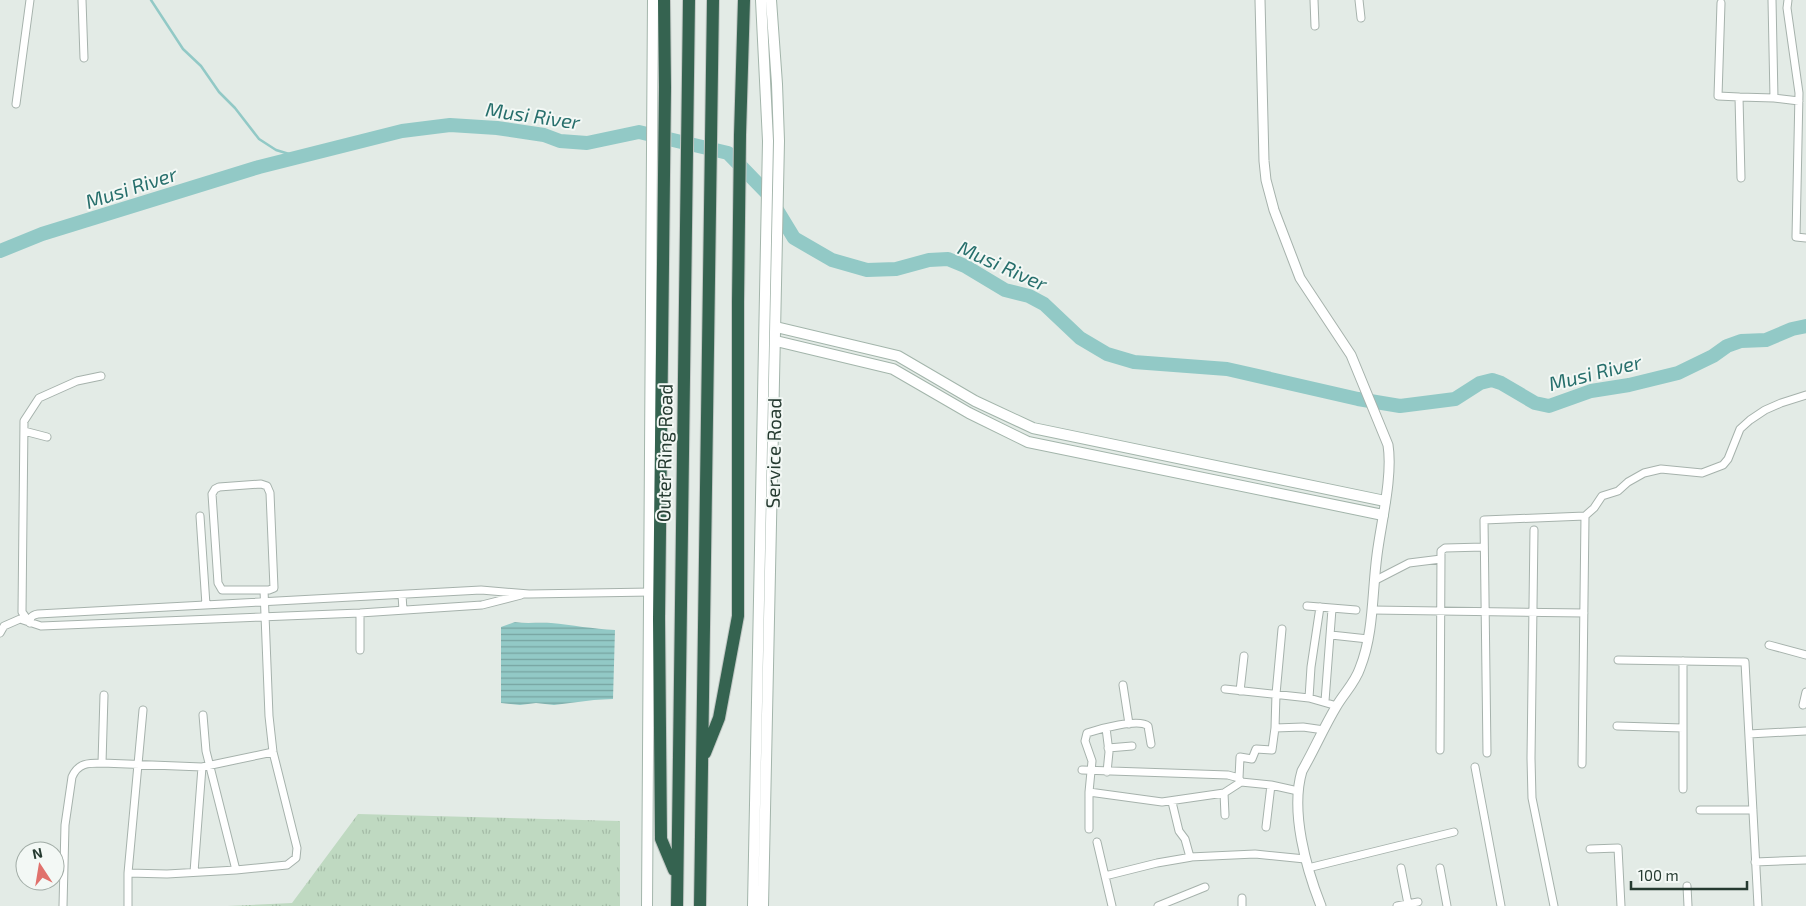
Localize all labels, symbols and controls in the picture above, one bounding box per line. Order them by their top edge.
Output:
water label: Musi River [484,97,583,134]
water label: Musi River [82,161,181,213]
water label: Musi River [955,235,1052,296]
water label: Musi River [1546,349,1645,395]
street label: Outer Ring Road [651,384,677,522]
street label: Service Road [761,398,785,508]
north arrow [15,841,65,891]
text: N [30,843,44,862]
scale bar [1631,858,1747,890]
text: 100 m [1638,866,1679,884]

